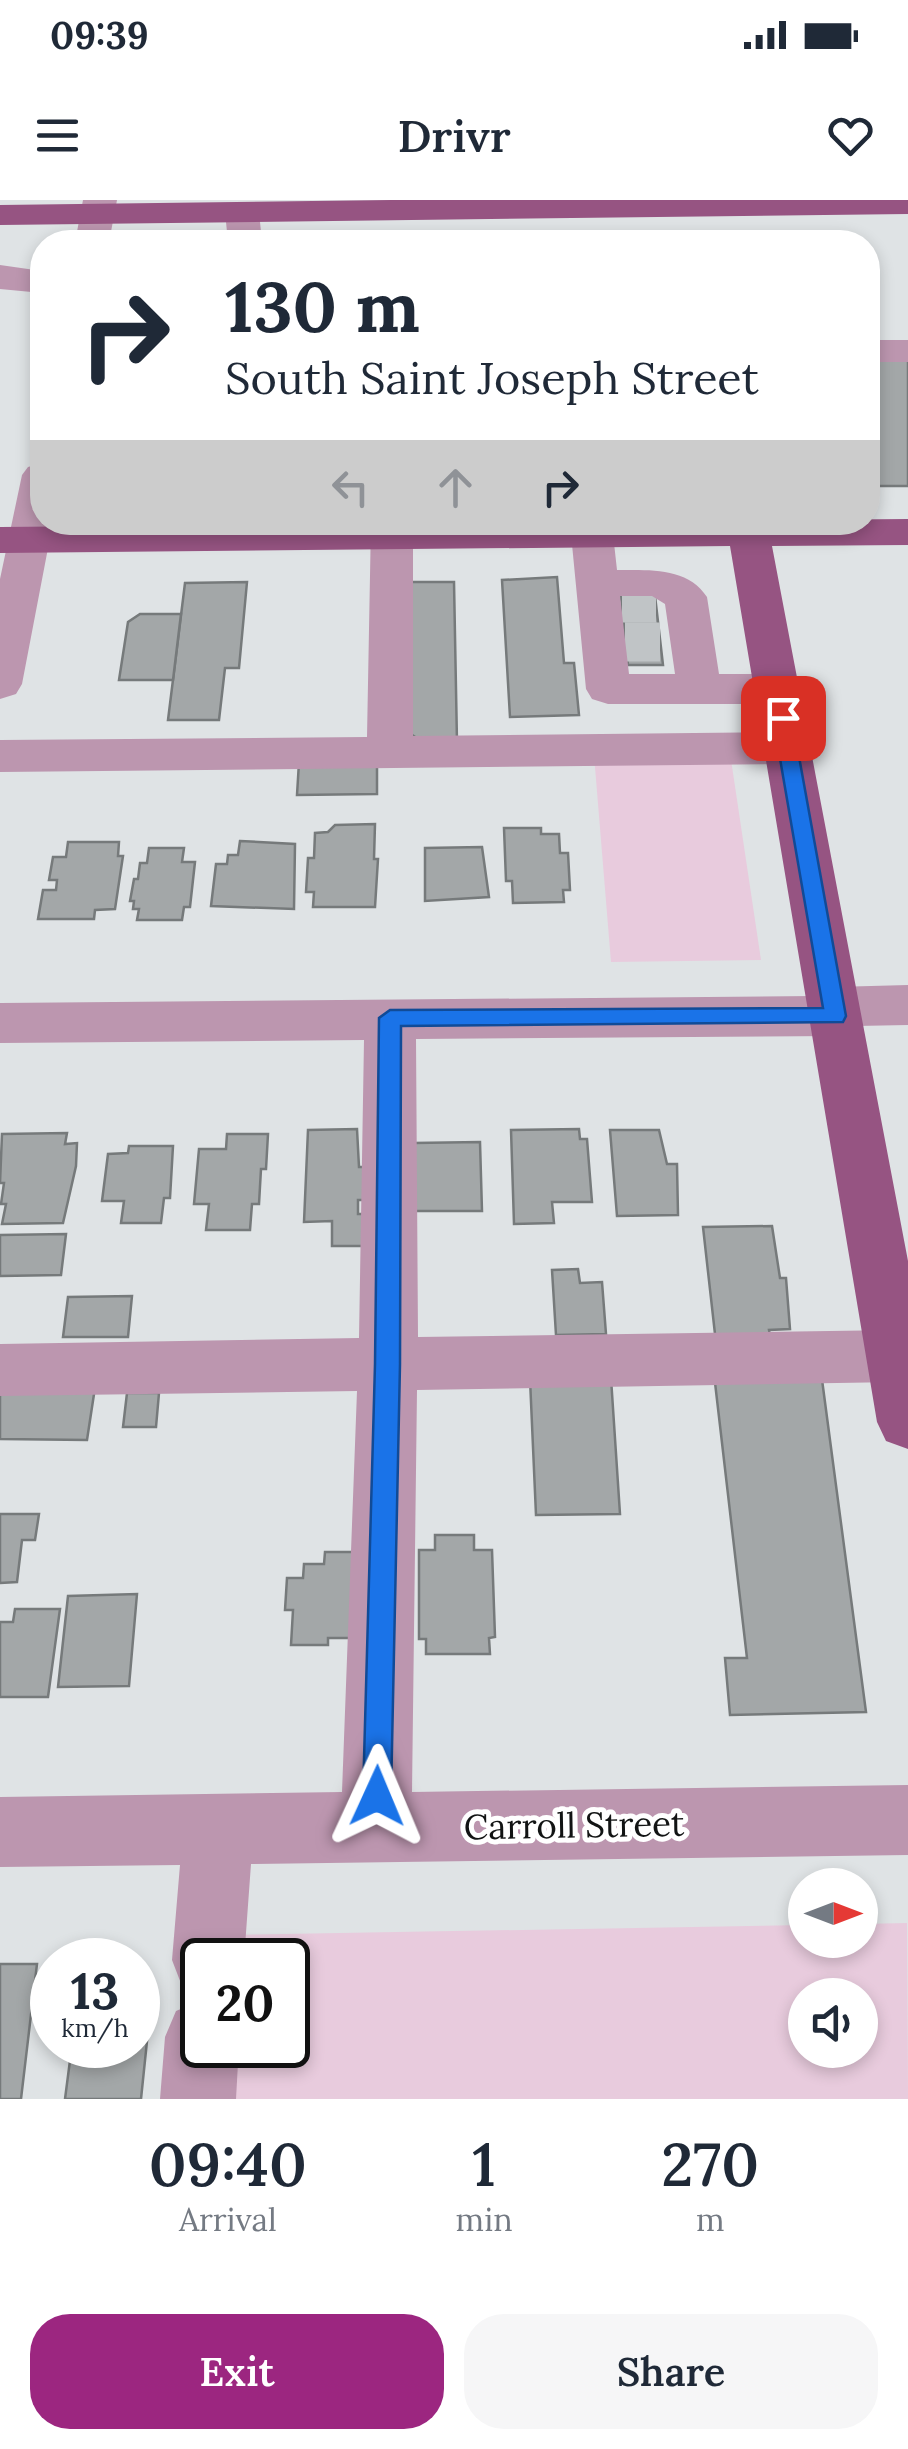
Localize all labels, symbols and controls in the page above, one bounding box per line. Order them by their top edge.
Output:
text: 09:39 [50,11,149,59]
text: Drivr [397,107,511,164]
icon: menu [30,108,85,163]
icon: heart [823,108,878,163]
text: 130 m [225,262,420,351]
icon: right [60,270,190,400]
text: South Saint Joseph Street [225,349,759,406]
icon: left [323,460,378,515]
icon: ahead [428,460,483,515]
icon: right [533,460,588,515]
pin [741,676,826,761]
icon: arrive [756,691,811,746]
position arrow [325,1744,429,1848]
street label: Carroll Street [463,1801,685,1849]
north arrow [788,1868,878,1958]
map controls [788,1868,878,2068]
speed limit sign: 20 [180,1938,310,2068]
text: 13 [71,1959,119,2023]
button: sound [788,1978,878,2068]
text: km/h [61,2012,129,2044]
text: 09:40 [149,2126,307,2202]
text: 1 [472,2126,496,2202]
text: 270 [661,2126,759,2202]
text: Arrival [179,2199,277,2240]
text: min [456,2199,513,2240]
text: m [696,2199,725,2240]
button: Exit [30,2314,444,2429]
button: Share [464,2314,878,2429]

